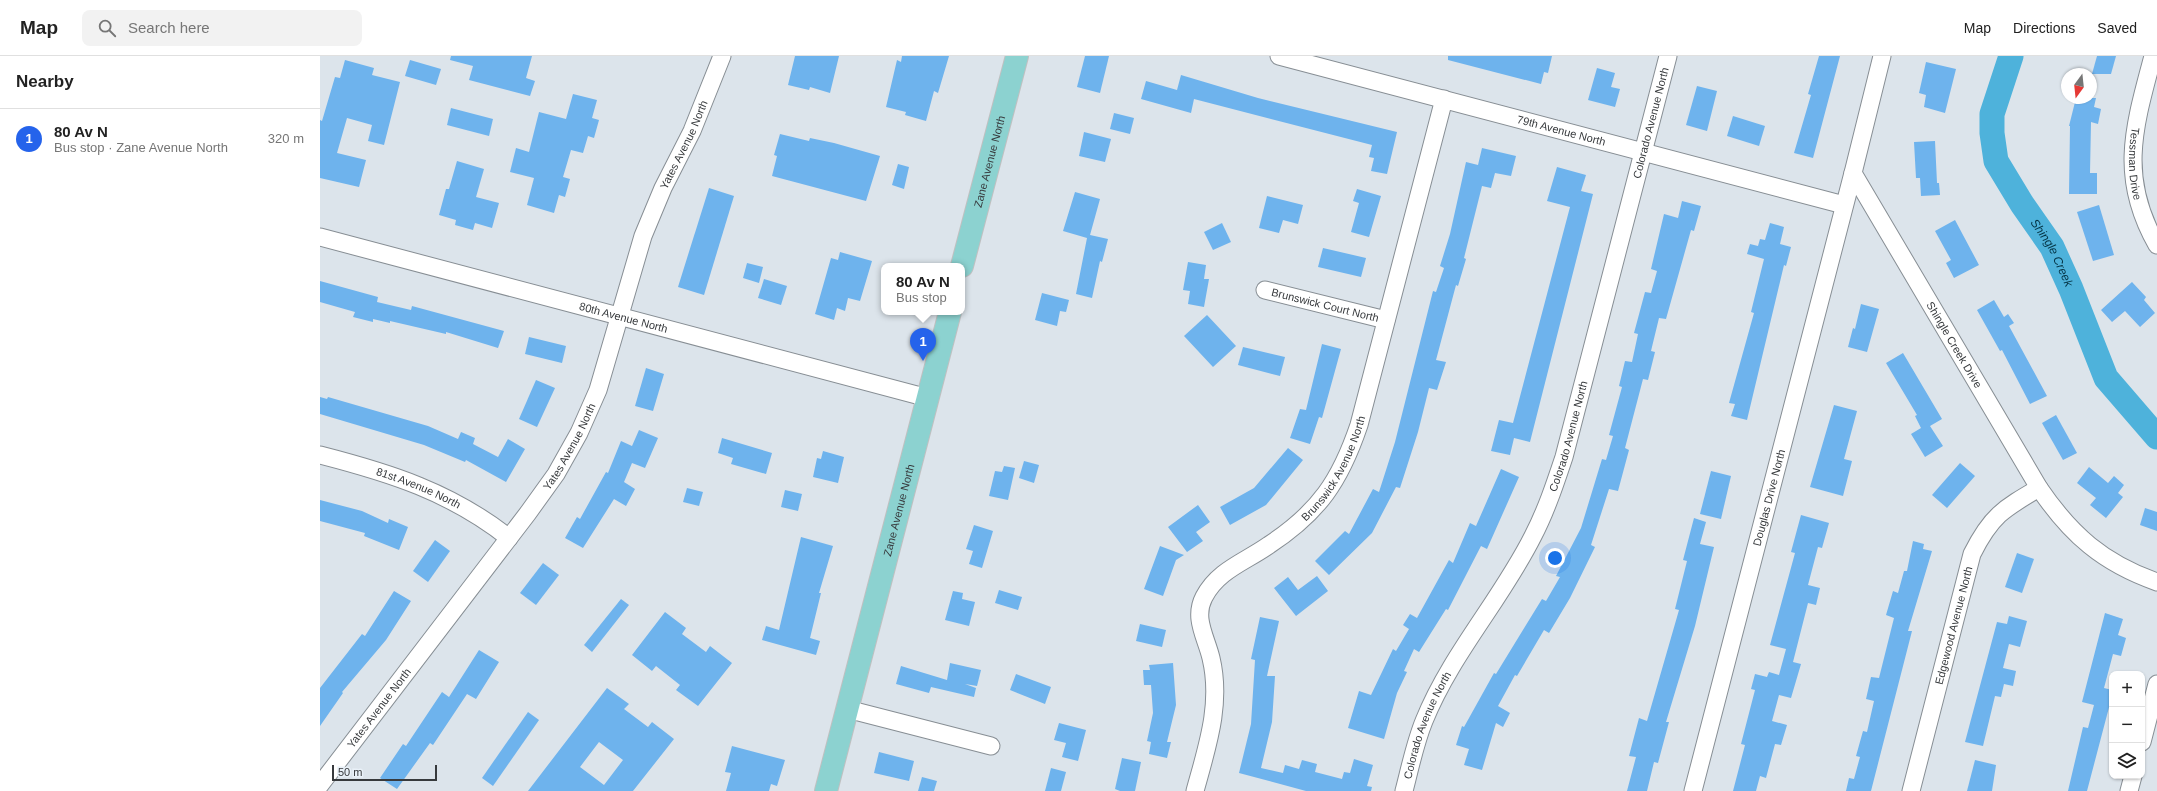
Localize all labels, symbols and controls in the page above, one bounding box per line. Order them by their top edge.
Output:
search box [82,10,362,46]
text: Map [20,17,58,38]
icon: search [96,17,118,39]
text: Search here [128,19,210,36]
text: Map [1964,20,1991,36]
text: Directions [2013,20,2075,36]
text: Saved [2097,20,2137,36]
street label: Colorado Avenue North [1630,66,1671,180]
north arrow [2061,68,2097,104]
text: Nearby [16,72,74,91]
street label: Yates Avenue North [657,98,710,191]
street label: 79th Avenue North [1516,113,1607,148]
street label: Zane Avenue North [972,114,1007,209]
text: 80 Av N [54,123,108,140]
street label: Tessman Drive [2127,127,2144,201]
text: 1 [25,131,33,146]
text: 320 m [268,131,304,146]
text: Bus stop · Zane Avenue North [54,140,228,155]
water label: Shingle Creek [2028,216,2076,290]
popup [881,263,965,315]
text: 80 Av N [896,273,950,290]
street label: Brunswick Court North [1270,286,1380,324]
text: Bus stop [896,290,947,305]
street label: 80th Avenue North [578,300,669,335]
street label: Shingle Creek Drive [1924,300,1984,390]
pin: 1 [910,328,936,361]
street label: Colorado Avenue North [1547,380,1589,493]
street label: Yates Avenue North [541,401,597,492]
street label: Brunswick Avenue North [1299,415,1367,523]
street label: Douglas Drive North [1751,448,1787,547]
street label: Zane Avenue North [881,463,916,558]
street label: 81st Avenue North [375,465,463,511]
your location [1545,548,1565,568]
street label: Edgewood Avenue North [1933,565,1975,686]
street label: Yates Avenue North [345,666,413,750]
street label: Colorado Avenue North [1401,669,1453,780]
map controls [2109,671,2145,779]
button: + [2109,671,2145,707]
button: − [2109,707,2145,743]
button: layers [2109,743,2145,779]
scale bar [332,763,437,782]
text: 50 m [338,766,362,778]

